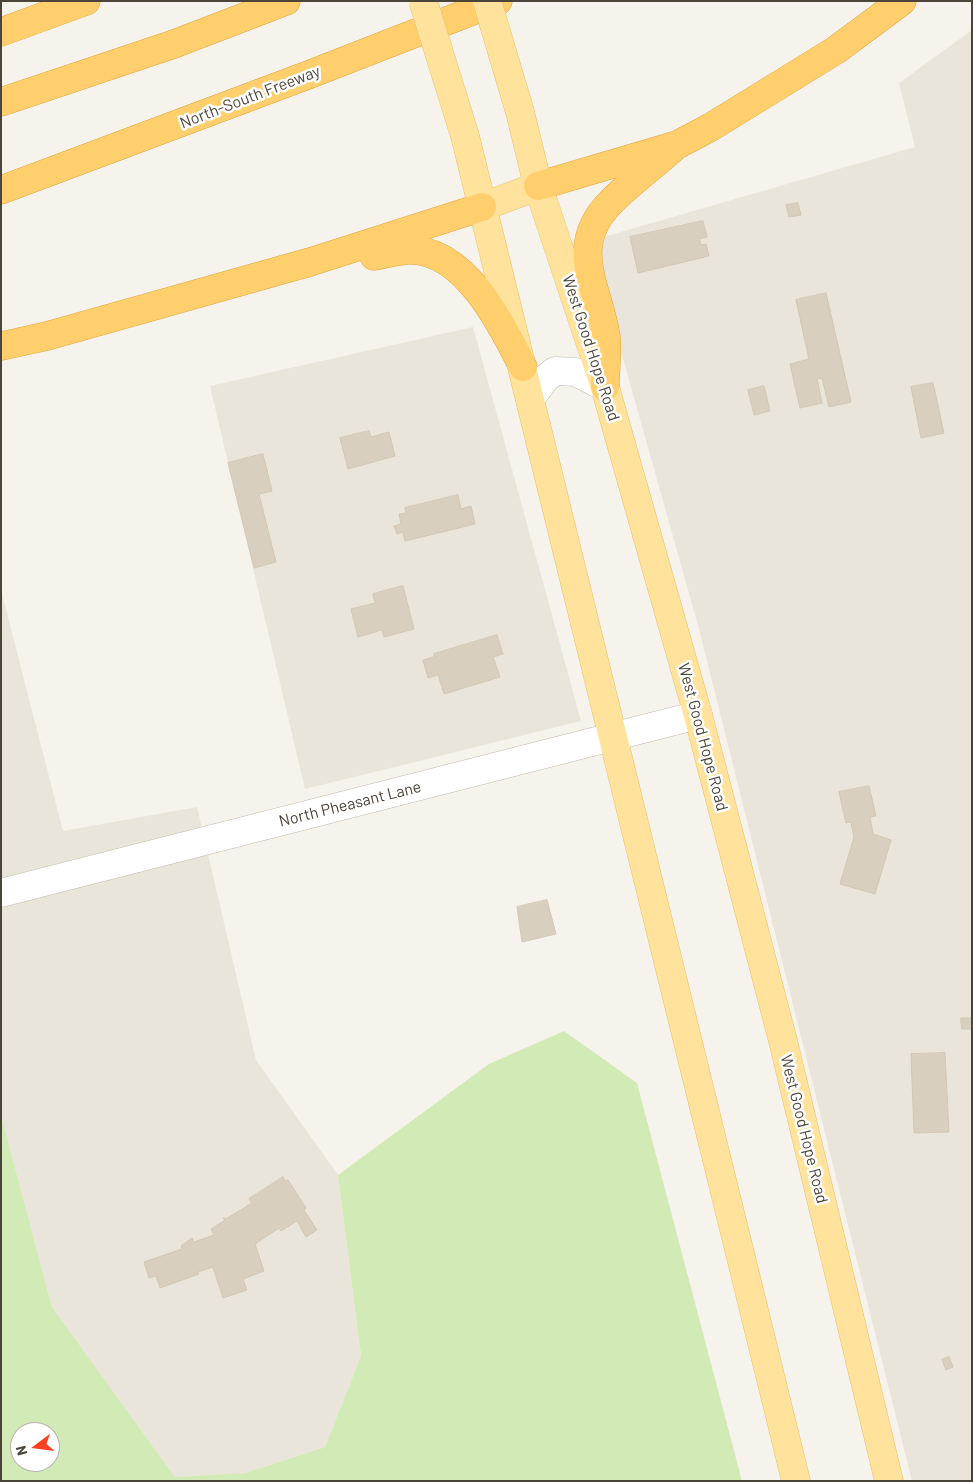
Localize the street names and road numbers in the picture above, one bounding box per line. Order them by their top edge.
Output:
street label: North-South Freeway [177,61,323,133]
street label: West Good Hope Road [558,273,624,423]
street label: West Good Hope Road [674,661,732,813]
street label: North Pheasant Lane [277,777,423,831]
street label: West Good Hope Road [776,1053,832,1205]

